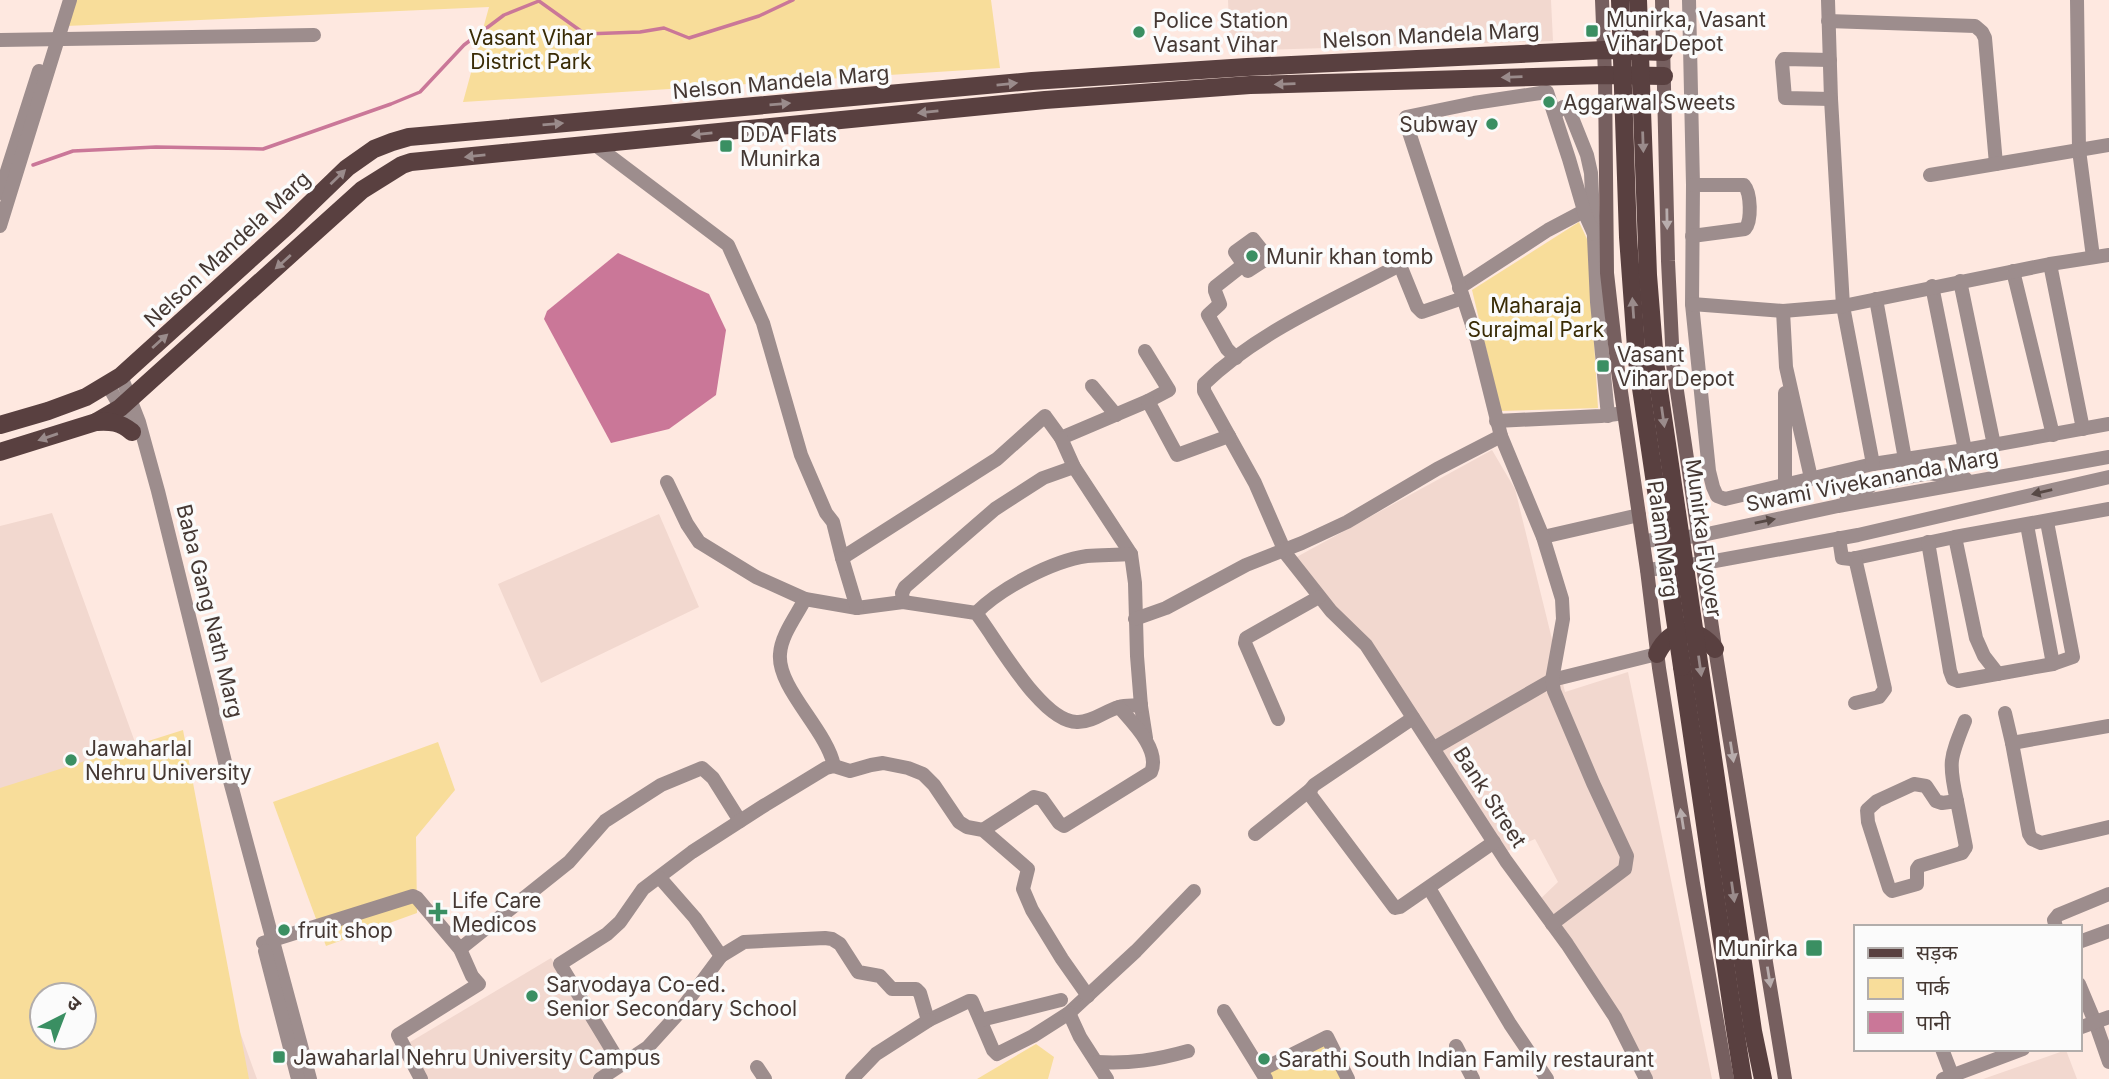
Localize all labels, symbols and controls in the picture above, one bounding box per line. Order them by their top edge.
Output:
place label: Munirka, Vasant Vihar Depot [1606,7,1766,56]
place label: Police Station Vasant Vihar [1153,8,1288,57]
street label: Nelson Mandela Marg [1322,17,1540,53]
marker: Munirka, Vasant Vihar Depot [1584,23,1600,39]
marker: Police Station Vasant Vihar [1131,24,1147,40]
park label: Vasant Vihar District Park [469,25,594,74]
street label: Nelson Mandela Marg [672,60,890,104]
one-way arrow [1501,72,1523,83]
one-way arrow [996,78,1018,89]
one-way arrow [1274,79,1296,90]
place label: Aggarwal Sweets [1563,90,1736,115]
marker: Aggarwal Sweets [1541,94,1557,110]
one-way arrow [769,99,791,110]
one-way arrow [917,107,939,118]
place label: Subway [1399,112,1478,137]
marker: Subway [1484,116,1500,132]
one-way arrow [543,118,565,129]
place label: DDA Flats Munirka [740,122,837,171]
one-way arrow [691,129,713,140]
one-way arrow [1637,131,1648,153]
marker: DDA Flats Munirka [718,138,734,154]
one-way arrow [464,151,486,162]
street label: Nelson Mandela Marg [139,166,315,332]
one-way arrow [329,169,346,185]
one-way arrow [1662,208,1673,230]
place label: Munir khan tomb [1266,244,1433,269]
marker: Munir khan tomb [1244,248,1260,264]
one-way arrow [275,253,292,269]
park label: Maharaja Surajmal Park [1468,293,1605,342]
one-way arrow [1627,297,1638,319]
one-way arrow [151,334,168,350]
place label: Vasant Vihar Depot [1617,342,1734,391]
marker: Vasant Vihar Depot [1595,358,1611,374]
one-way arrow [1658,406,1669,428]
one-way arrow [37,432,58,443]
street label: Swami Vivekananda Marg [1744,443,2000,517]
street label: Munirka Flyover [1681,458,1727,619]
street label: Palam Marg [1642,479,1684,599]
one-way arrow [2031,486,2053,497]
street label: Baba Gang Nath Marg [171,502,249,720]
one-way arrow [1754,516,1776,527]
one-way arrow [1695,656,1706,678]
place label: Jawaharlal Nehru University [85,736,252,785]
one-way arrow [1727,741,1738,763]
street label: Bank Street [1448,742,1532,852]
marker: Jawaharlal Nehru University [63,752,79,768]
one-way arrow [1677,807,1688,829]
one-way arrow [1728,881,1739,903]
place label: Life Care Medicos [452,888,541,937]
marker: Life Care Medicos [430,904,446,920]
place label: fruit shop [298,918,393,943]
marker: fruit shop [276,922,292,938]
legend [1854,925,2081,1051]
place label: Munirka [1718,936,1798,961]
marker: Munirka [1804,938,1824,958]
text: सड़क [1916,940,1958,965]
one-way arrow [1764,966,1775,988]
place label: Sarvodaya Co-ed. Senior Secondary School [546,972,797,1021]
text: पार्क [1916,975,1950,1000]
north arrow [28,981,98,1051]
marker: Sarvodaya Co-ed. Senior Secondary School [524,988,540,1004]
text: उ [62,991,87,1017]
text: पानी [1916,1010,1951,1035]
place label: Jawaharlal Nehru University Campus [293,1045,661,1070]
place label: Sarathi South Indian Family restaurant [1278,1047,1654,1072]
marker: Jawaharlal Nehru University Campus [271,1049,287,1065]
marker: Sarathi South Indian Family restaurant [1256,1051,1272,1067]

